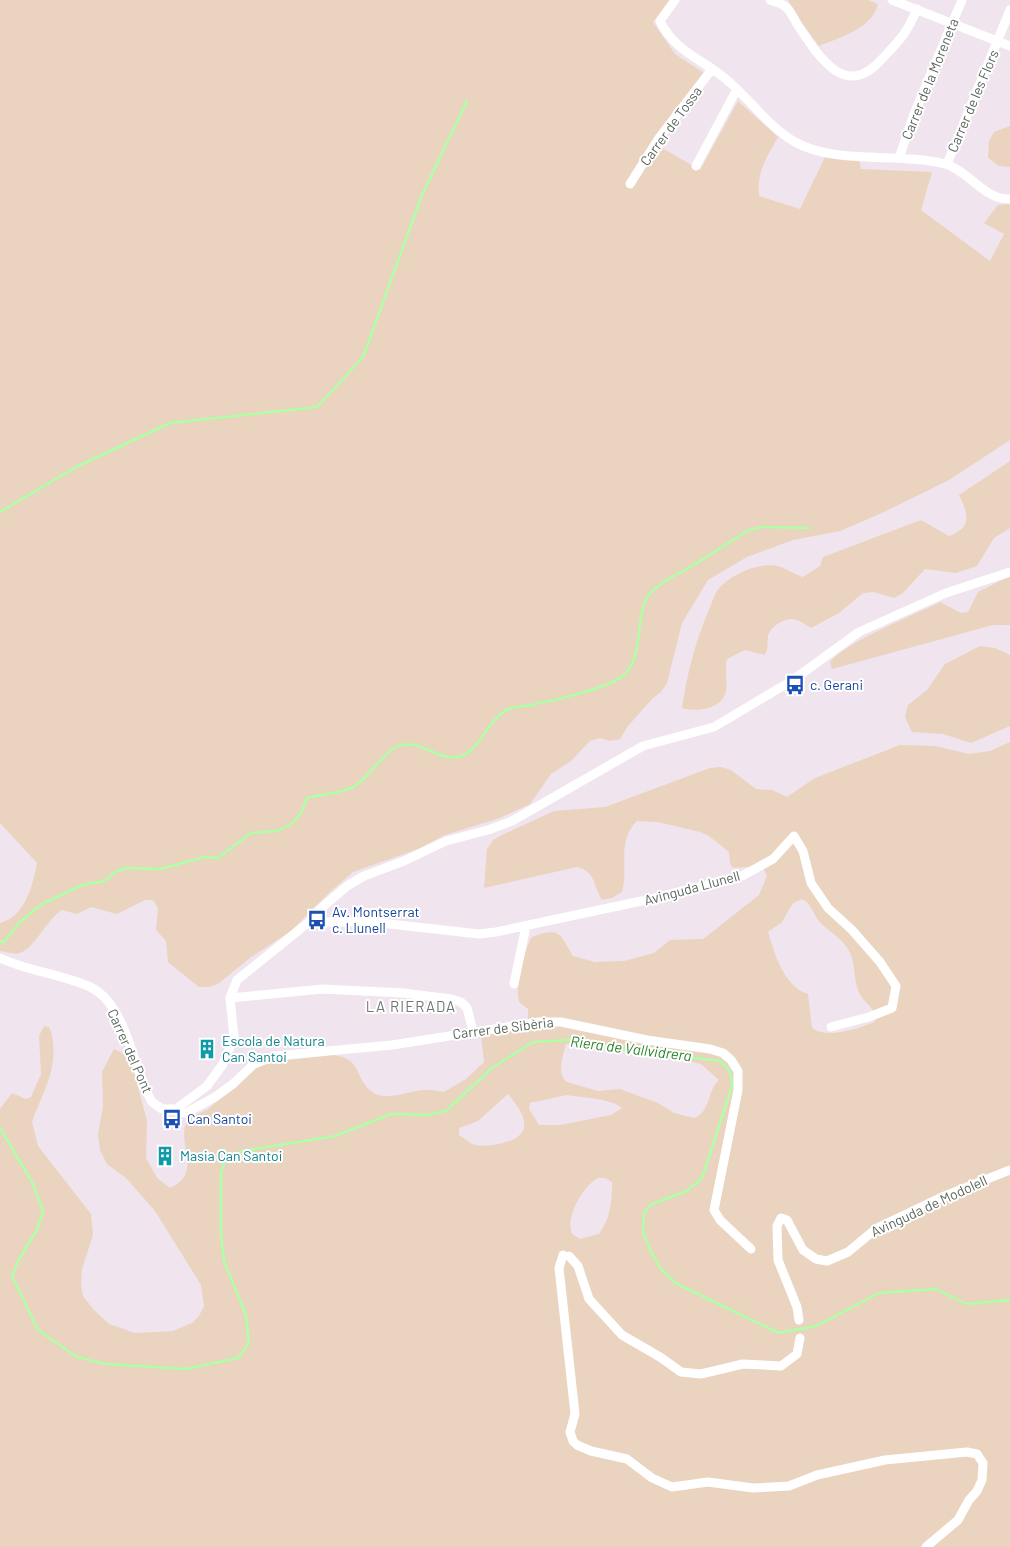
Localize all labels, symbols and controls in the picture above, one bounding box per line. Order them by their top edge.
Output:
street label: Carrer de la Moreneta [897,16,962,142]
street label: Carrer de les Flors [943,47,1002,155]
street label: Carrer de Tossa [636,83,705,169]
bus stop icon: c. Gerani [784,674,806,696]
place label: c. Gerani [810,676,863,693]
street label: Avinguda Llunell [642,867,742,908]
place label: Av. Montserrat c. Llunell [332,903,420,936]
bus stop icon: Av. Montserrat c. Llunell [306,909,328,931]
district label: LA RIERADA [366,997,456,1015]
street label: Carrer del Pont [104,1006,157,1096]
street label: Carrer de Sibèria [452,1013,554,1042]
place label: Escola de Natura Can Santoi [222,1032,325,1065]
water label: Riera de Vallvidrera [569,1032,693,1064]
building icon: Escola de Natura Can Santoi [196,1038,218,1060]
bus stop icon: Can Santoi [161,1108,183,1130]
place label: Can Santoi [187,1110,252,1127]
building icon: Masia Can Santoi [154,1145,176,1167]
place label: Masia Can Santoi [180,1147,282,1164]
street label: Avinguda de Modolell [868,1171,990,1240]

